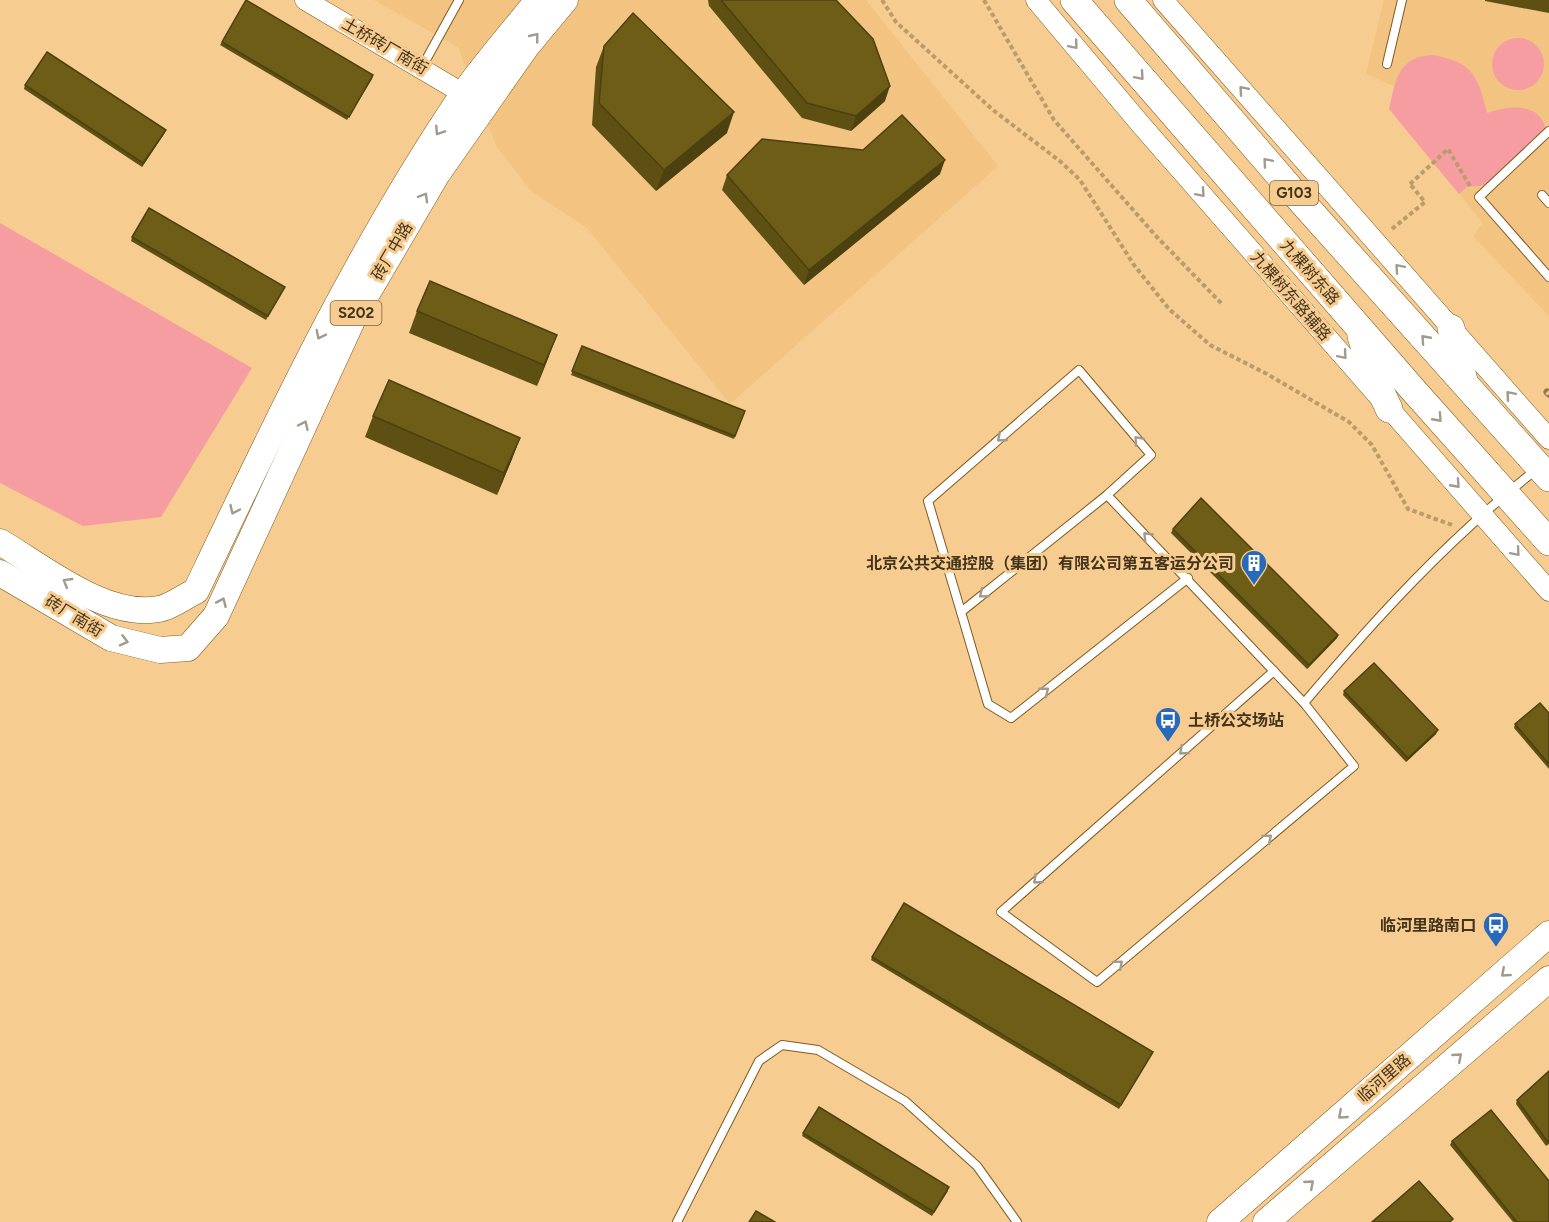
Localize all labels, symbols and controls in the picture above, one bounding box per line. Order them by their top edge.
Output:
street label: 土桥砖厂南街 [339,14,431,78]
one-way arrow [528,32,539,43]
one-way arrow [1066,38,1077,49]
one-way arrow [1133,69,1144,80]
one-way arrow [1239,86,1250,97]
one-way arrow [436,124,447,135]
one-way arrow [1263,158,1274,169]
road number: G103 [1270,181,1318,205]
one-way arrow [1193,186,1204,197]
one-way arrow [416,193,428,203]
street label: 砖厂中路 [368,219,416,283]
street label: 九棵树东路 [1277,236,1343,308]
street label: 九棵树东路辅路 [1247,247,1335,345]
one-way arrow [1395,264,1406,275]
road number: S202 [330,301,382,325]
one-way arrow [316,329,328,340]
one-way arrow [1421,335,1432,345]
one-way arrow [1336,349,1347,359]
one-way arrow [1507,391,1518,402]
one-way arrow [1431,411,1442,422]
one-way arrow [297,420,309,431]
one-way arrow [997,431,1008,442]
one-way arrow [1134,436,1145,447]
one-way arrow [1449,477,1460,488]
one-way arrow [230,504,242,515]
one-way arrow [1143,532,1154,542]
one-way arrow [1508,545,1519,556]
building icon: 北京公共交通控股（集团）有限公司第五客运分公司 [1239,548,1269,586]
place label: 北京公共交通控股（集团）有限公司第五客运分公司 [866,554,1234,573]
one-way arrow [63,577,73,589]
one-way arrow [979,587,990,598]
street label: 砖厂南街 [42,591,106,641]
one-way arrow [215,597,227,608]
one-way arrow [119,634,129,647]
one-way arrow [1038,687,1049,698]
bus stop icon: 土桥公交场站 [1153,705,1183,743]
place label: 土桥公交场站 [1188,711,1284,730]
one-way arrow [1179,744,1190,755]
one-way arrow [1261,835,1272,846]
one-way arrow [1033,873,1044,884]
bus stop icon: 临河里路南口 [1481,910,1511,948]
place label: 临河里路南口 [1380,916,1476,935]
one-way arrow [1112,960,1123,971]
one-way arrow [1501,966,1512,977]
street label: 临河里路 [1354,1050,1414,1106]
one-way arrow [1451,1053,1462,1064]
one-way arrow [1338,1108,1349,1119]
one-way arrow [1303,1180,1314,1191]

